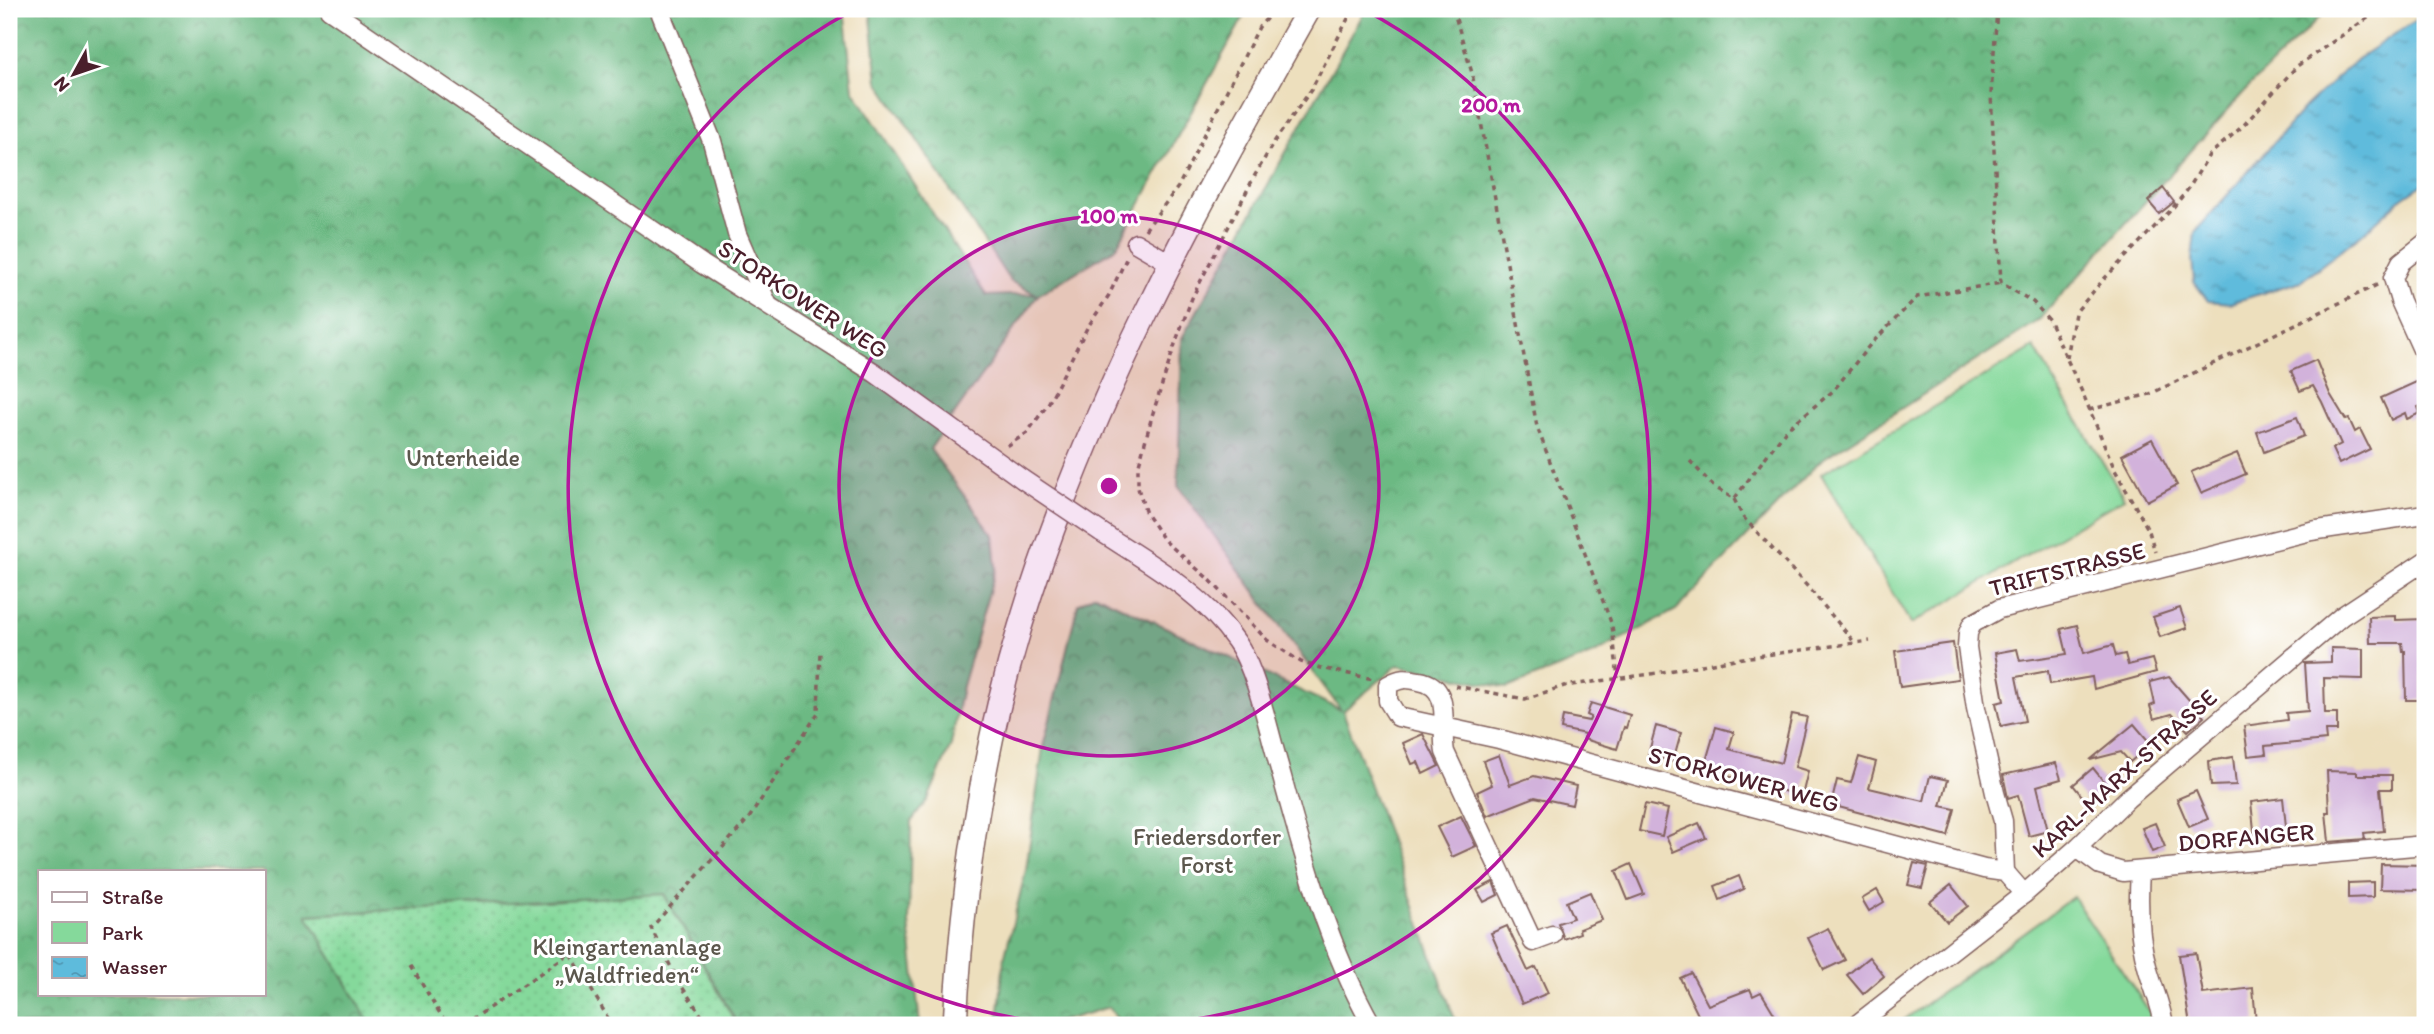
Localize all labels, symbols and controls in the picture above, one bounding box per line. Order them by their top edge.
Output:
north arrow [38,38,108,108]
text: N [48,72,74,97]
text: 200 m [1461,92,1521,117]
text: 100 m [1080,203,1138,228]
street label: STORKOWER WEG [713,233,893,365]
park label: Unterheide [406,443,520,472]
centre of rings [1097,474,1121,498]
street label: TRIFTSTRASSE [1986,536,2148,602]
street label: KARL-MARX-STRASSE [2026,682,2222,864]
street label: STORKOWER WEG [1646,740,1842,818]
street label: DORFANGER [2177,817,2315,857]
park label: Friedersdorfer Forst [1133,822,1281,879]
legend [38,870,266,996]
text: Straße [102,884,163,909]
text: Park [102,920,144,945]
park label: Kleingartenanlage „Waldfrieden“ [532,932,722,989]
text: Wasser [102,954,168,979]

